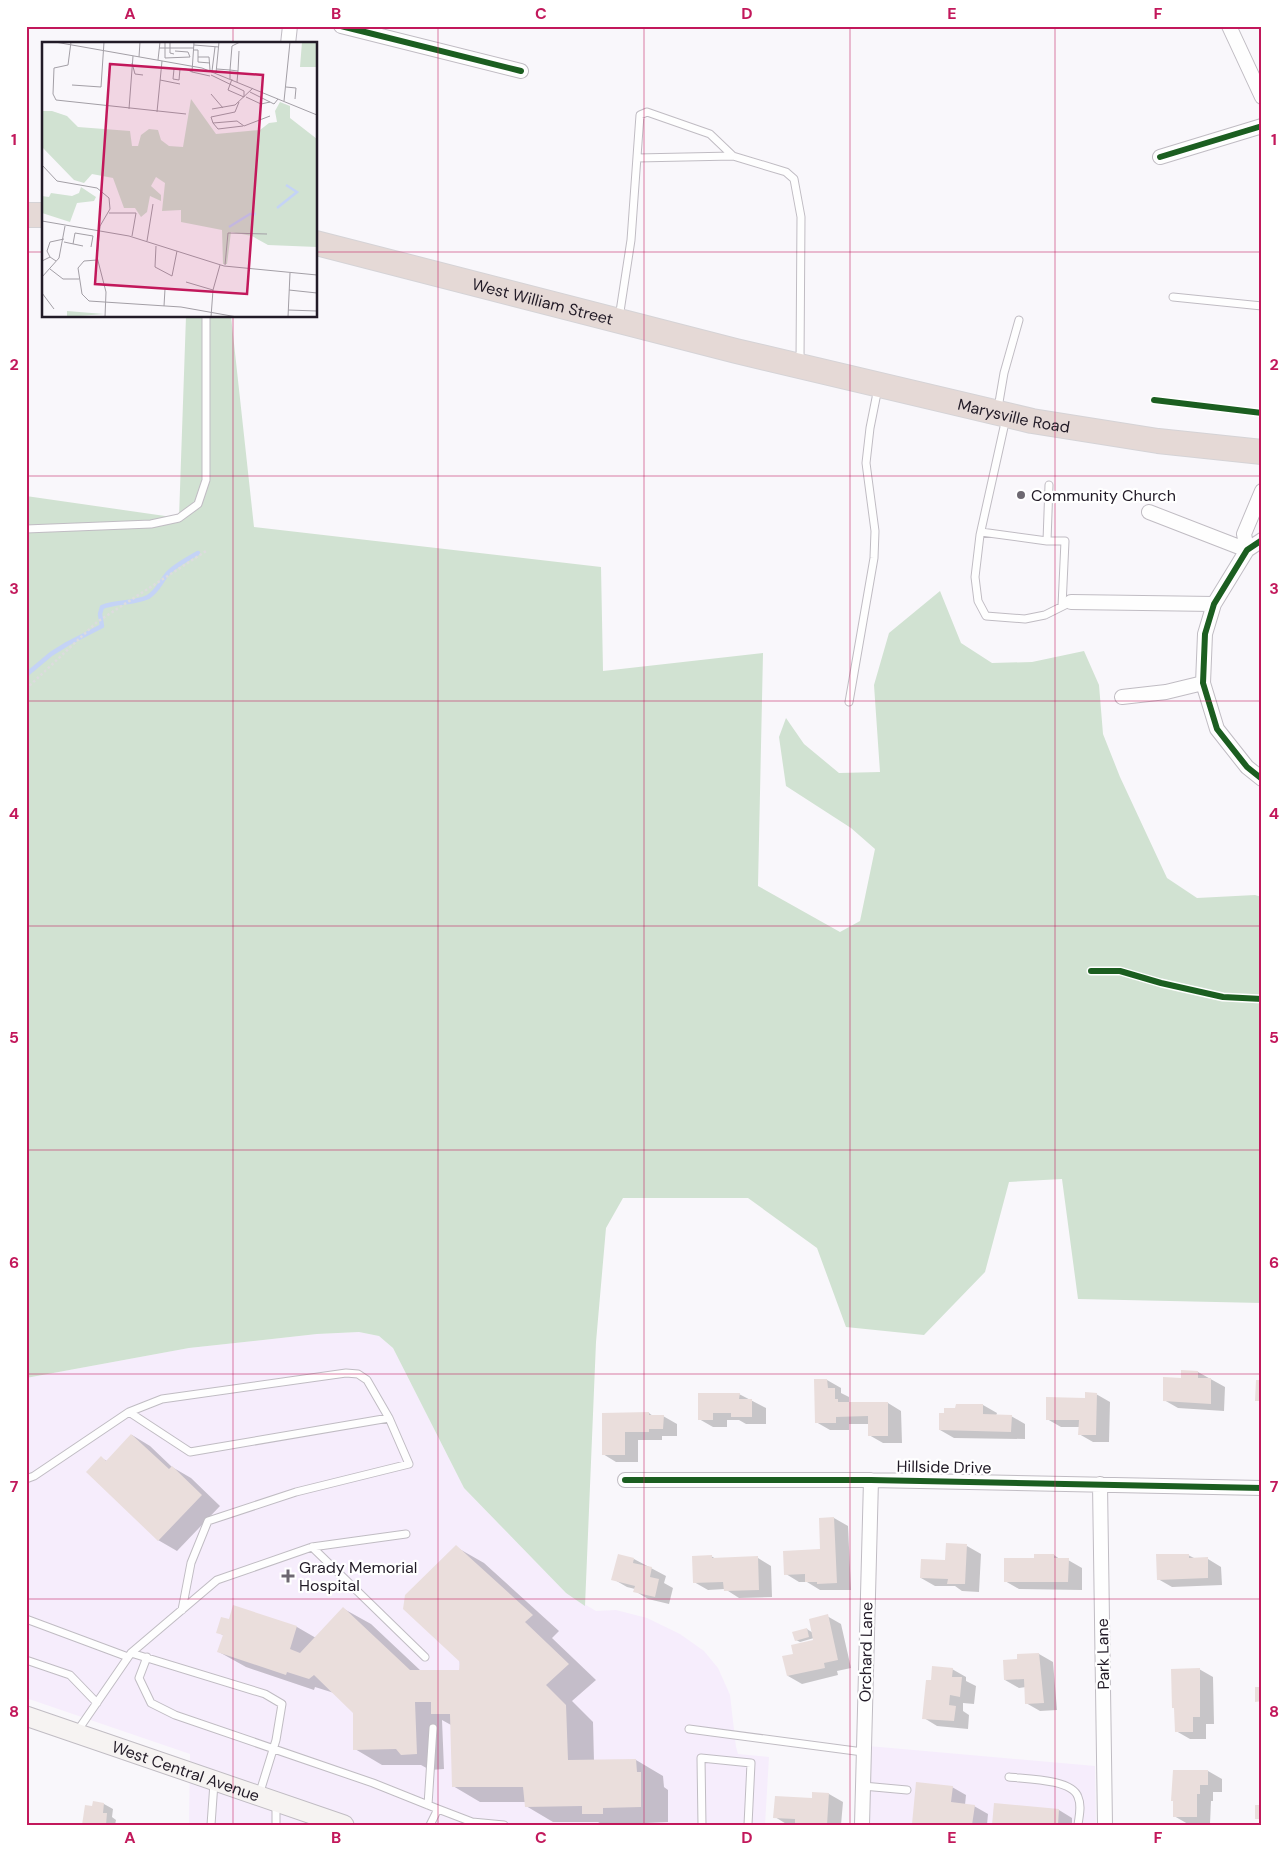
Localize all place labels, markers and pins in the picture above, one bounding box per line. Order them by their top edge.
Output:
place label: Community Church [1031,485,1176,506]
marker: Community Church [1015,489,1027,501]
place label: Grady Memorial Hospital [299,1557,417,1596]
marker: Grady Memorial Hospital [281,1569,295,1583]

